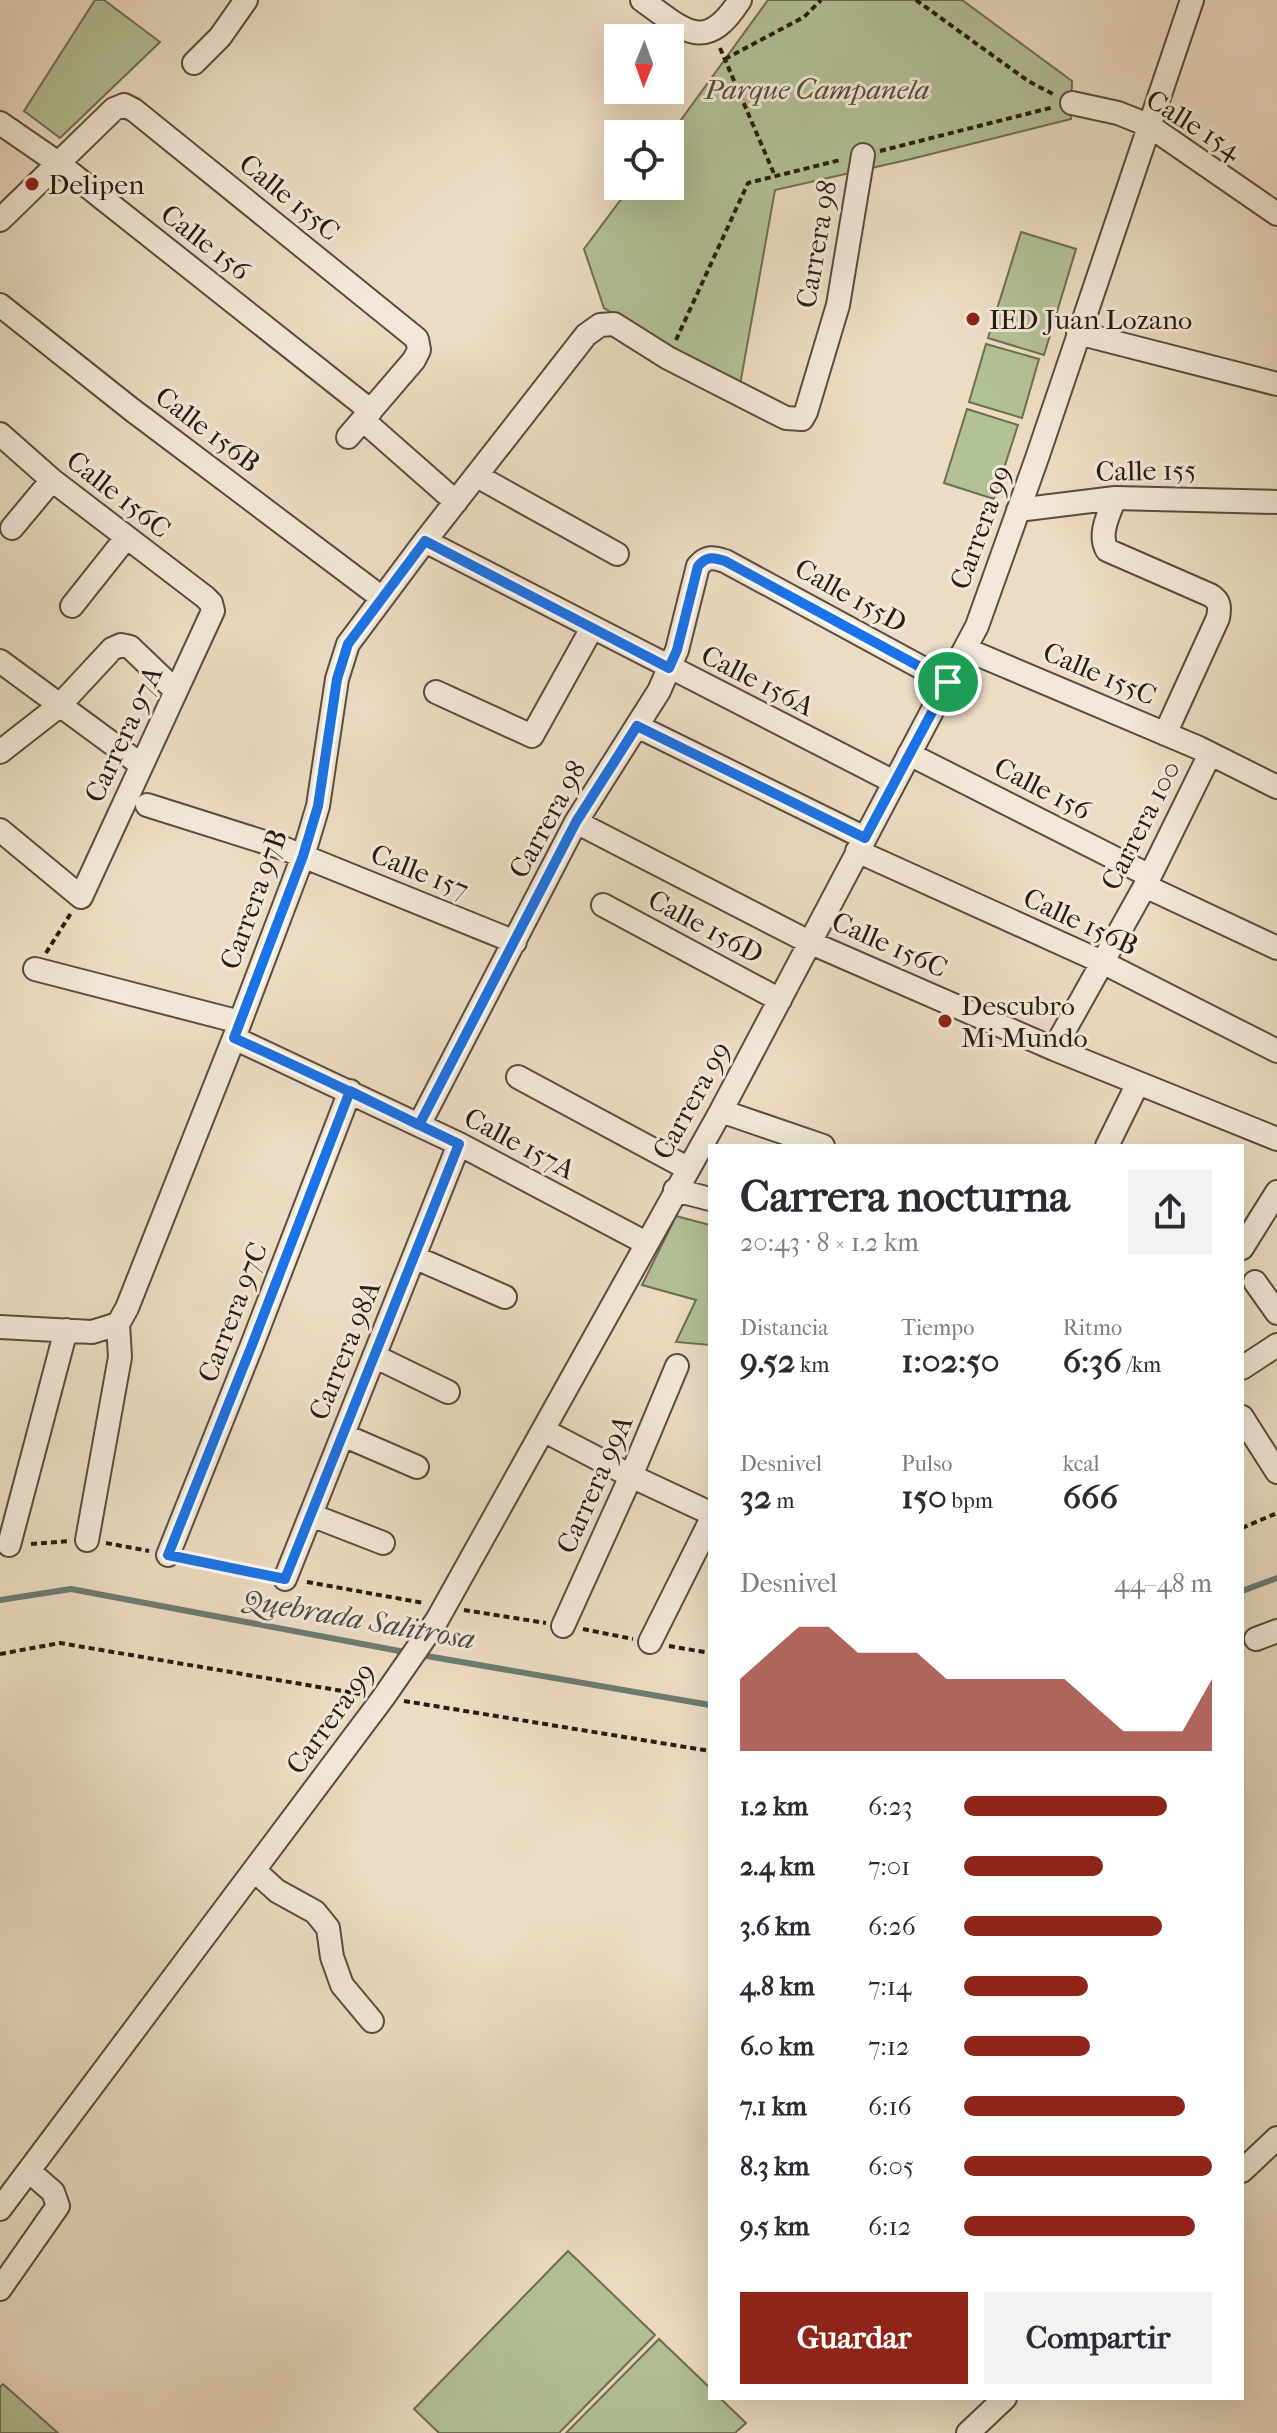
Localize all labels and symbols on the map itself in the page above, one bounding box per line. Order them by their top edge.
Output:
north arrow [604,24,684,104]
park label: Parque Campanela [703,73,929,106]
street label: Calle 154 [1140,82,1248,167]
street label: Calle 155C [233,147,347,248]
place label: Delipen [48,168,144,201]
marker: Delipen [23,175,41,193]
street label: Carrera 98 [789,178,844,310]
street label: Calle 156 [155,197,258,288]
place label: IED Juan Lozano [989,303,1192,336]
marker: IED Juan Lozano [964,310,982,328]
street label: Calle 156B [149,379,266,479]
street label: Calle 156C [60,444,177,545]
street label: Calle 155 [1095,453,1197,488]
street label: Carrera 99 [943,461,1018,594]
street label: Calle 155D [789,551,912,640]
street label: Calle 155C [1038,635,1161,712]
street label: Calle 156A [696,638,820,723]
pin [914,648,982,716]
street label: Carrera 97A [78,660,170,808]
street label: Calle 156 [989,750,1097,827]
street label: Carrera 98 [502,755,593,884]
street label: Carrera 100 [1094,755,1187,895]
street label: Carrera 97B [213,825,294,974]
street label: Calle 157 [366,837,473,906]
street label: Calle 156B [1018,881,1143,962]
street label: Calle 156D [643,882,769,970]
street label: Calle 156C [827,904,953,985]
place label: Descubro Mi Mundo [961,989,1088,1054]
marker: Descubro Mi Mundo [936,1012,954,1030]
street label: Carrera 99 [646,1036,737,1165]
street label: Calle 157A [459,1101,581,1187]
street label: Carrera 97C [191,1238,274,1387]
street label: Carrera 98A [302,1275,388,1425]
street label: Carrera 99A [549,1409,640,1558]
water label: Quebrada Salitrosa [239,1582,478,1657]
street label: Carrera 99 [279,1656,382,1780]

